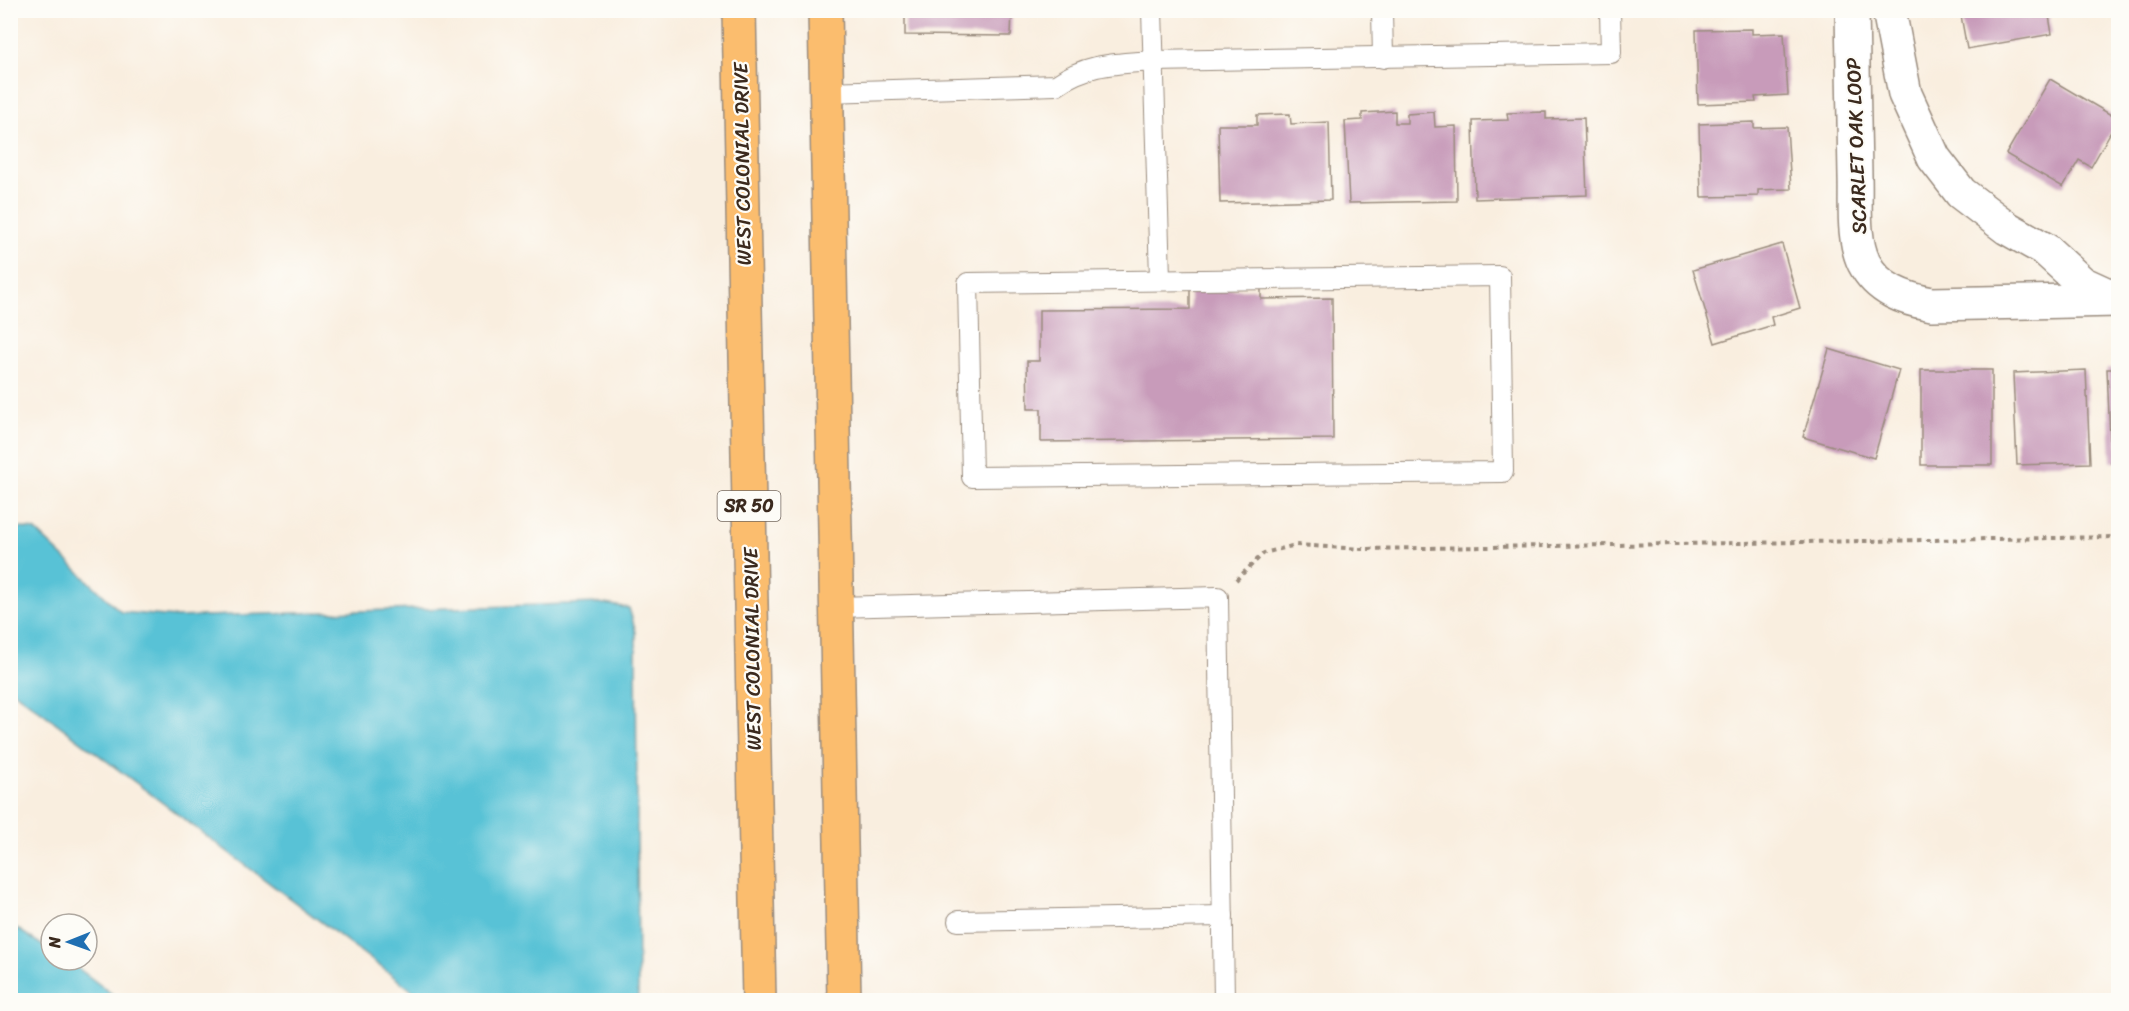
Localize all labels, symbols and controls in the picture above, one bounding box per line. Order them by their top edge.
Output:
street label: SCARLET OAK LOOP [1836,57,1877,235]
street label: WEST COLONIAL DRIVE [723,60,762,266]
road number: SR 50 [718,491,780,521]
street label: WEST COLONIAL DRIVE [733,545,772,751]
north arrow [39,912,99,972]
text: N [40,936,69,949]

